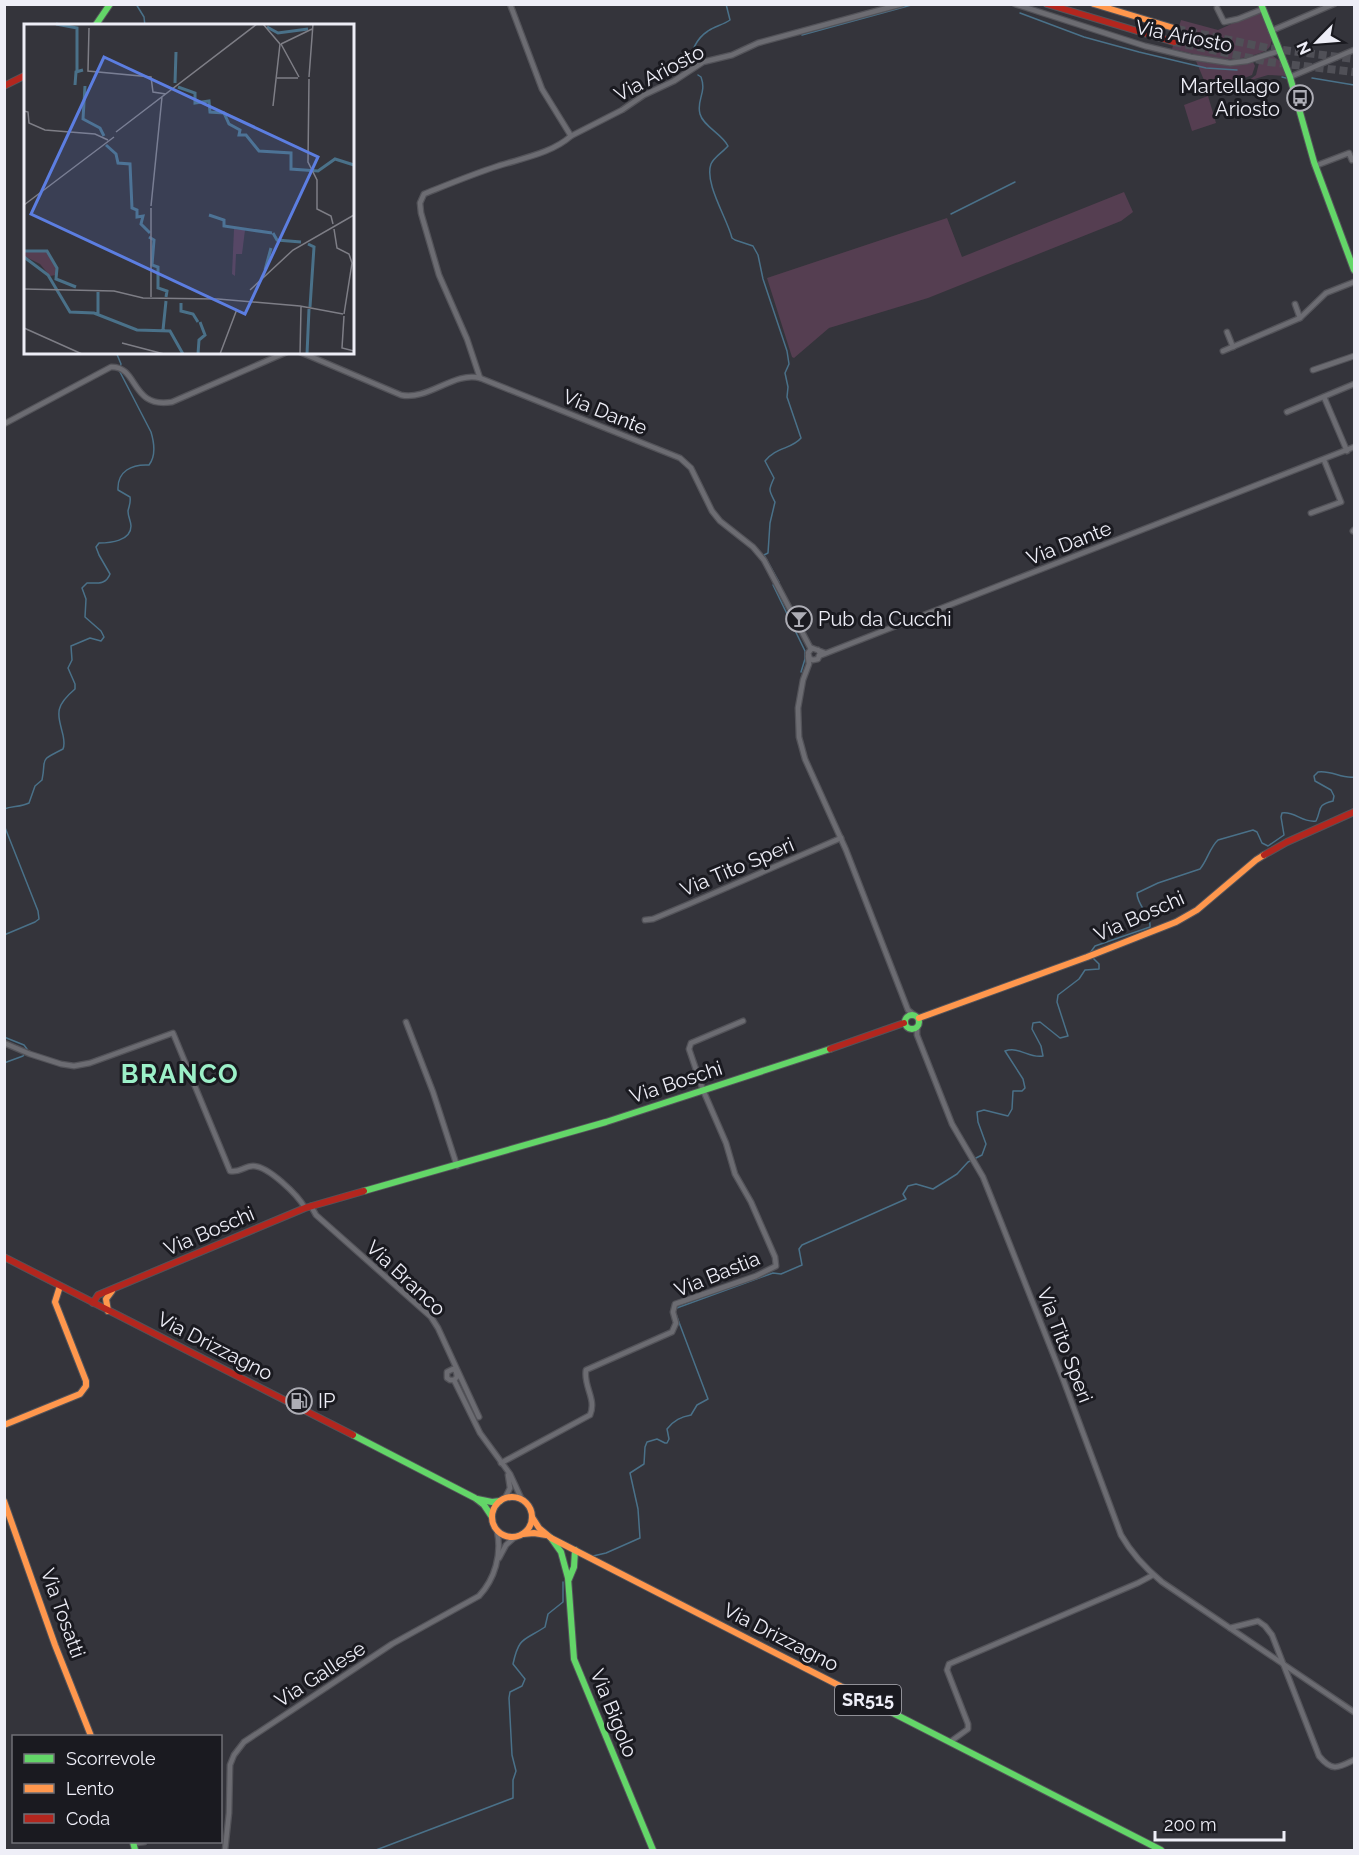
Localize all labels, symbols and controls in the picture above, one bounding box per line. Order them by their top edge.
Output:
north arrow [1287,12,1347,72]
street label: Via Ariosto [1134,15,1235,57]
inset map [24,24,354,354]
street label: Via Ariosto [610,39,708,107]
text: N [1293,39,1315,58]
place label: Martellago Ariosto [1180,74,1280,121]
bus stop icon: Martellago Ariosto [1285,83,1315,113]
street label: Via Dante [559,384,651,440]
street label: Via Dante [1023,516,1115,570]
bar icon: Pub da Cucchi [784,604,814,634]
place label: Pub da Cucchi [818,607,952,631]
street label: Via Tito Speri [677,832,797,902]
street label: Via Boschi [1090,886,1188,946]
street label: Via Boschi [627,1056,725,1108]
district label: BRANCO [121,1059,239,1089]
street label: Via Boschi [160,1201,258,1261]
street label: Via Branco [361,1235,451,1321]
street label: Via Bastia [671,1246,763,1302]
street label: Via Tito Speri [1032,1284,1098,1406]
street label: Via Drizzagno [153,1307,277,1385]
fuel station icon: IP [284,1386,314,1416]
place label: IP [318,1389,335,1413]
street label: Via Tosatti [36,1565,90,1661]
street label: Via Drizzagno [719,1598,843,1676]
street label: Via Gallese [270,1636,370,1712]
street label: Via Bigolo [585,1665,643,1761]
road number: SR515 [835,1685,901,1715]
legend [12,1735,222,1843]
text: Scorrevole [66,1748,156,1769]
text: Lento [66,1778,114,1799]
scale bar [1155,1804,1284,1842]
text: Coda [66,1808,110,1829]
text: 200 m [1164,1814,1217,1835]

